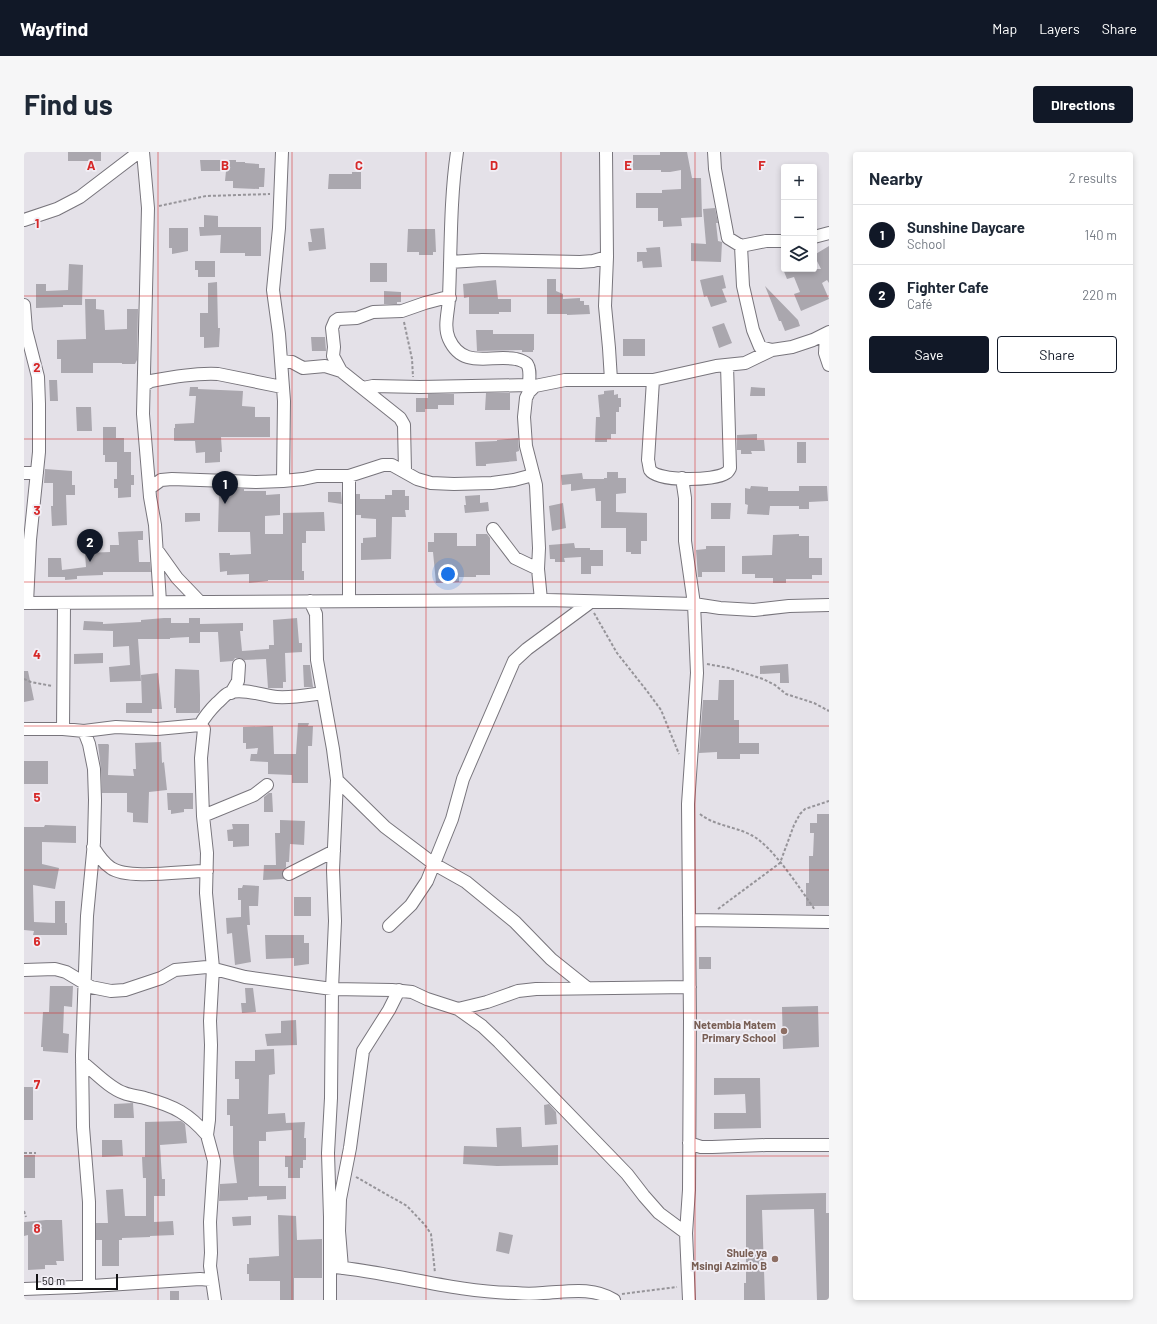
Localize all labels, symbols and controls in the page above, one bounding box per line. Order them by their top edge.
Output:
text: Wayfind [20,17,88,40]
text: Map [992,20,1017,37]
text: Layers [1039,20,1080,37]
text: Share [1102,20,1137,37]
button: Directions [1033,86,1133,123]
text: Find us [24,87,113,121]
text: A [87,157,96,173]
text: B [221,157,229,173]
text: C [355,157,363,173]
text: D [490,157,498,173]
text: E [624,157,632,173]
text: F [758,157,766,173]
map controls [781,164,817,272]
button: + [781,164,817,200]
text: Nearby [869,168,923,188]
text: 2 results [1069,170,1117,186]
button: − [781,200,817,236]
text: 1 [35,215,39,231]
text: Sunshine Daycare [907,218,1025,236]
text: 1 [880,227,884,243]
text: 140 m [1085,227,1117,243]
button: layers [781,236,817,272]
text: School [907,236,945,252]
text: Fighter Cafe [907,278,989,296]
text: 2 [878,287,886,303]
text: 220 m [1082,287,1117,303]
text: Café [907,296,932,312]
button: Save [869,336,989,373]
button: Share [997,336,1117,373]
text: 2 [33,359,41,375]
pin: 1 [212,471,238,504]
text: 3 [33,502,41,518]
pin: 2 [77,529,103,562]
your location [438,564,458,584]
text: 4 [33,646,41,662]
text: 5 [33,789,41,805]
text: 6 [34,933,41,949]
place label: Netembia Matem Primary School [694,1018,776,1044]
marker: Netembia Matem Primary School [779,1026,789,1036]
text: 7 [34,1076,41,1092]
text: 8 [33,1220,41,1236]
place label: Shule ya Msingi Azimio B [691,1246,767,1272]
marker: Shule ya Msingi Azimio B [770,1254,780,1264]
scale bar [36,1272,118,1291]
text: 50 m [42,1274,65,1287]

